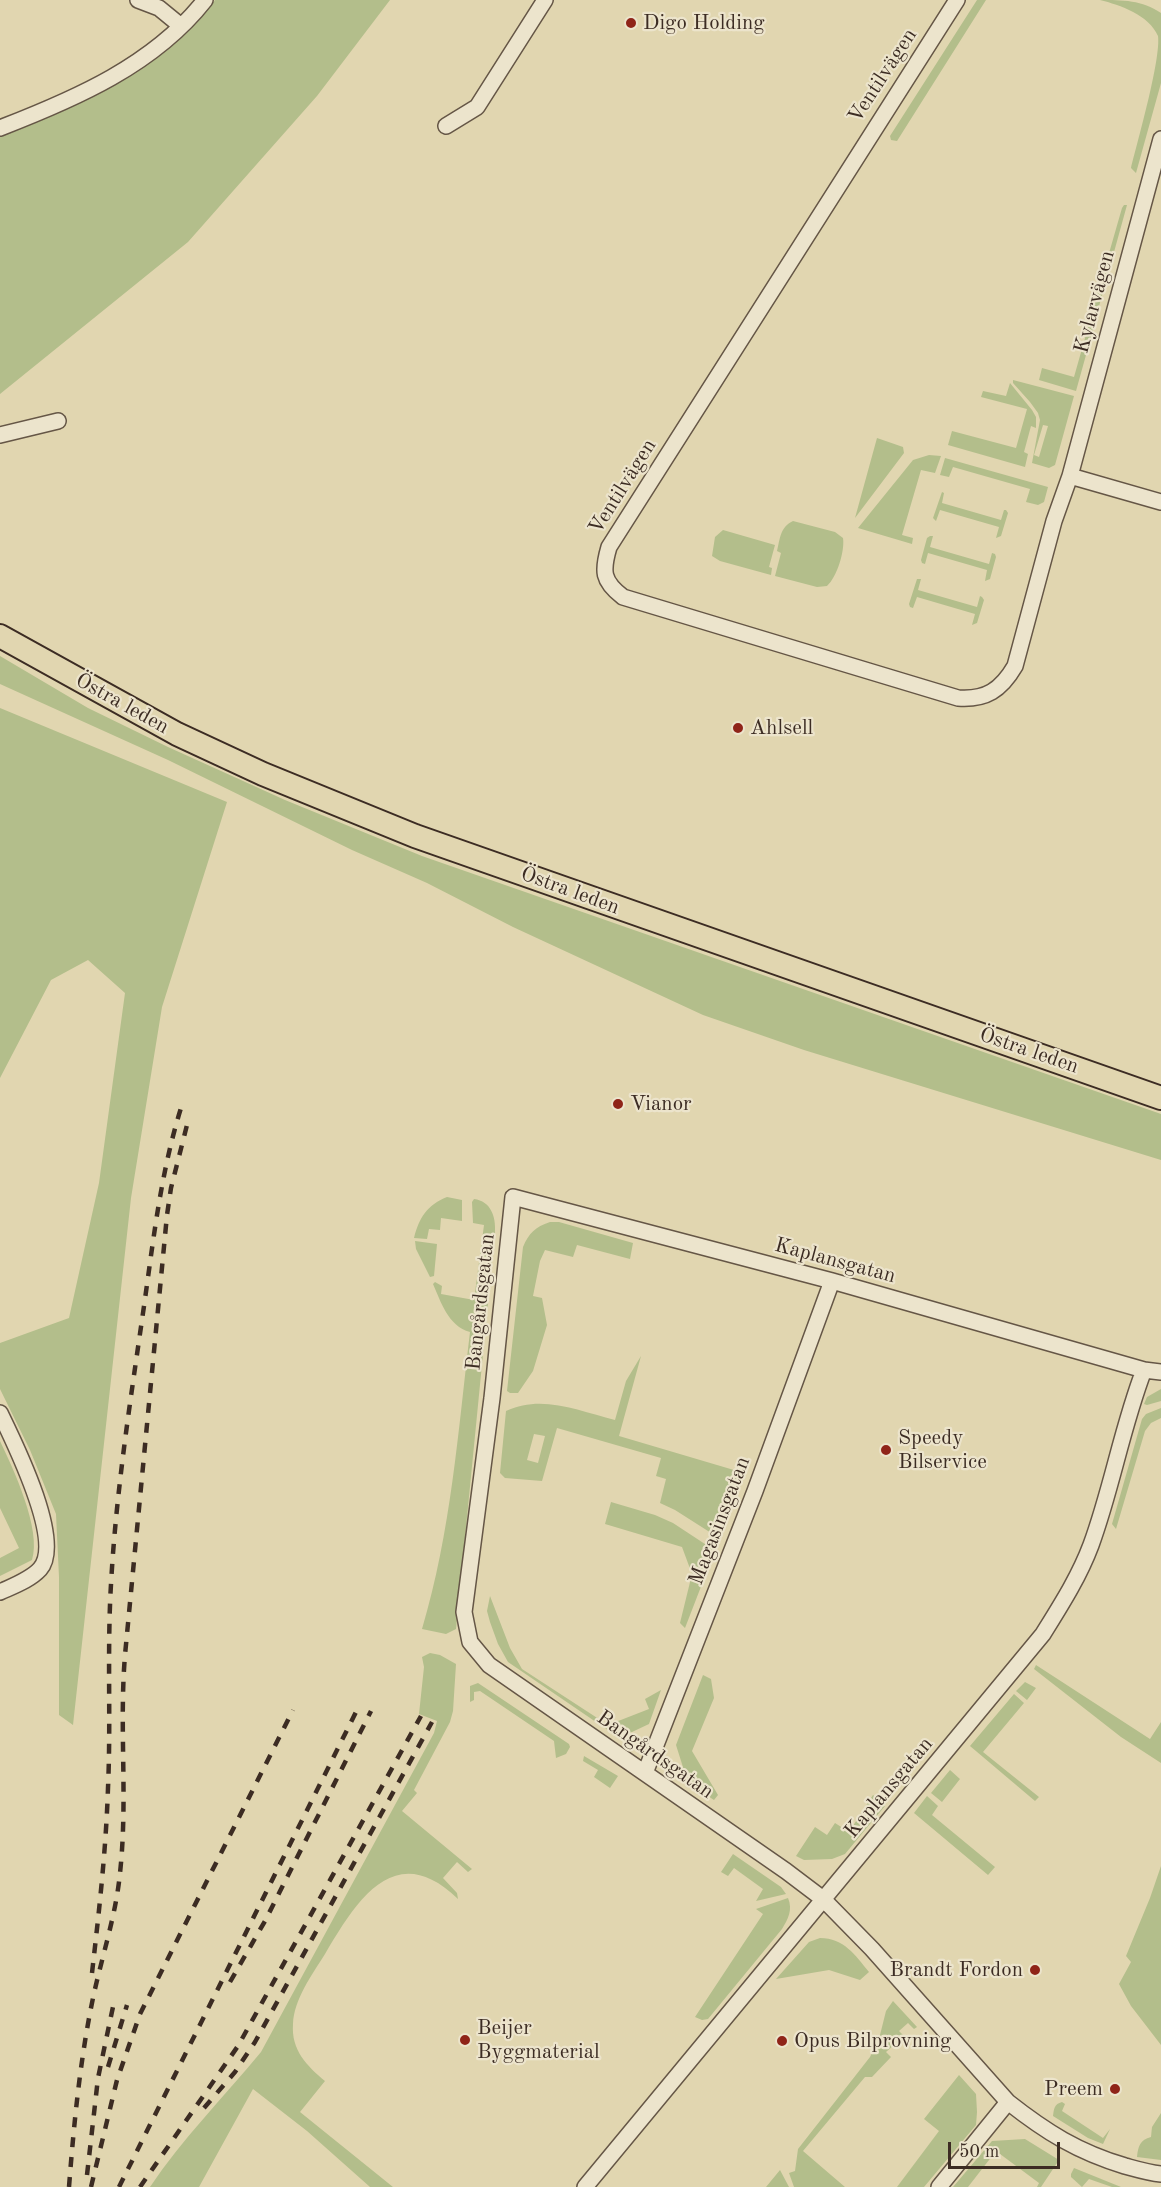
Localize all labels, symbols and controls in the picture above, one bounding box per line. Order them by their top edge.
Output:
place label: Digo Holding [643,10,765,36]
marker: Digo Holding [624,16,638,30]
street label: Ventilvägen [843,24,923,128]
street label: Kylarvägen [1069,248,1121,356]
street label: Ventilvägen [584,435,662,539]
street label: Östra leden [71,668,173,740]
place label: Ahlsell [750,715,813,741]
marker: Ahlsell [731,721,745,735]
street label: Östra leden [517,861,623,921]
street label: Östra leden [976,1022,1082,1080]
place label: Vianor [630,1091,692,1117]
marker: Vianor [611,1097,625,1111]
street label: Bangårdsgatan [461,1232,501,1372]
street label: Kaplansgatan [772,1233,898,1289]
place label: Speedy Bilservice [898,1425,987,1475]
marker: Speedy Bilservice [879,1443,893,1457]
street label: Magasinsgatan [684,1453,756,1589]
street label: Bangårdsgatan [592,1705,718,1805]
street label: Kaplansgatan [839,1732,939,1844]
place label: Brandt Fordon [890,1957,1023,1983]
marker: Brandt Fordon [1028,1963,1042,1977]
place label: Beijer Byggmaterial [477,2015,600,2065]
place label: Opus Bilprovning [794,2028,951,2054]
marker: Beijer Byggmaterial [458,2033,472,2047]
marker: Opus Bilprovning [775,2034,789,2048]
place label: Preem [1044,2076,1103,2102]
marker: Preem [1108,2082,1122,2096]
scale bar [951,2130,1064,2168]
text: 50 m [959,2143,999,2161]

